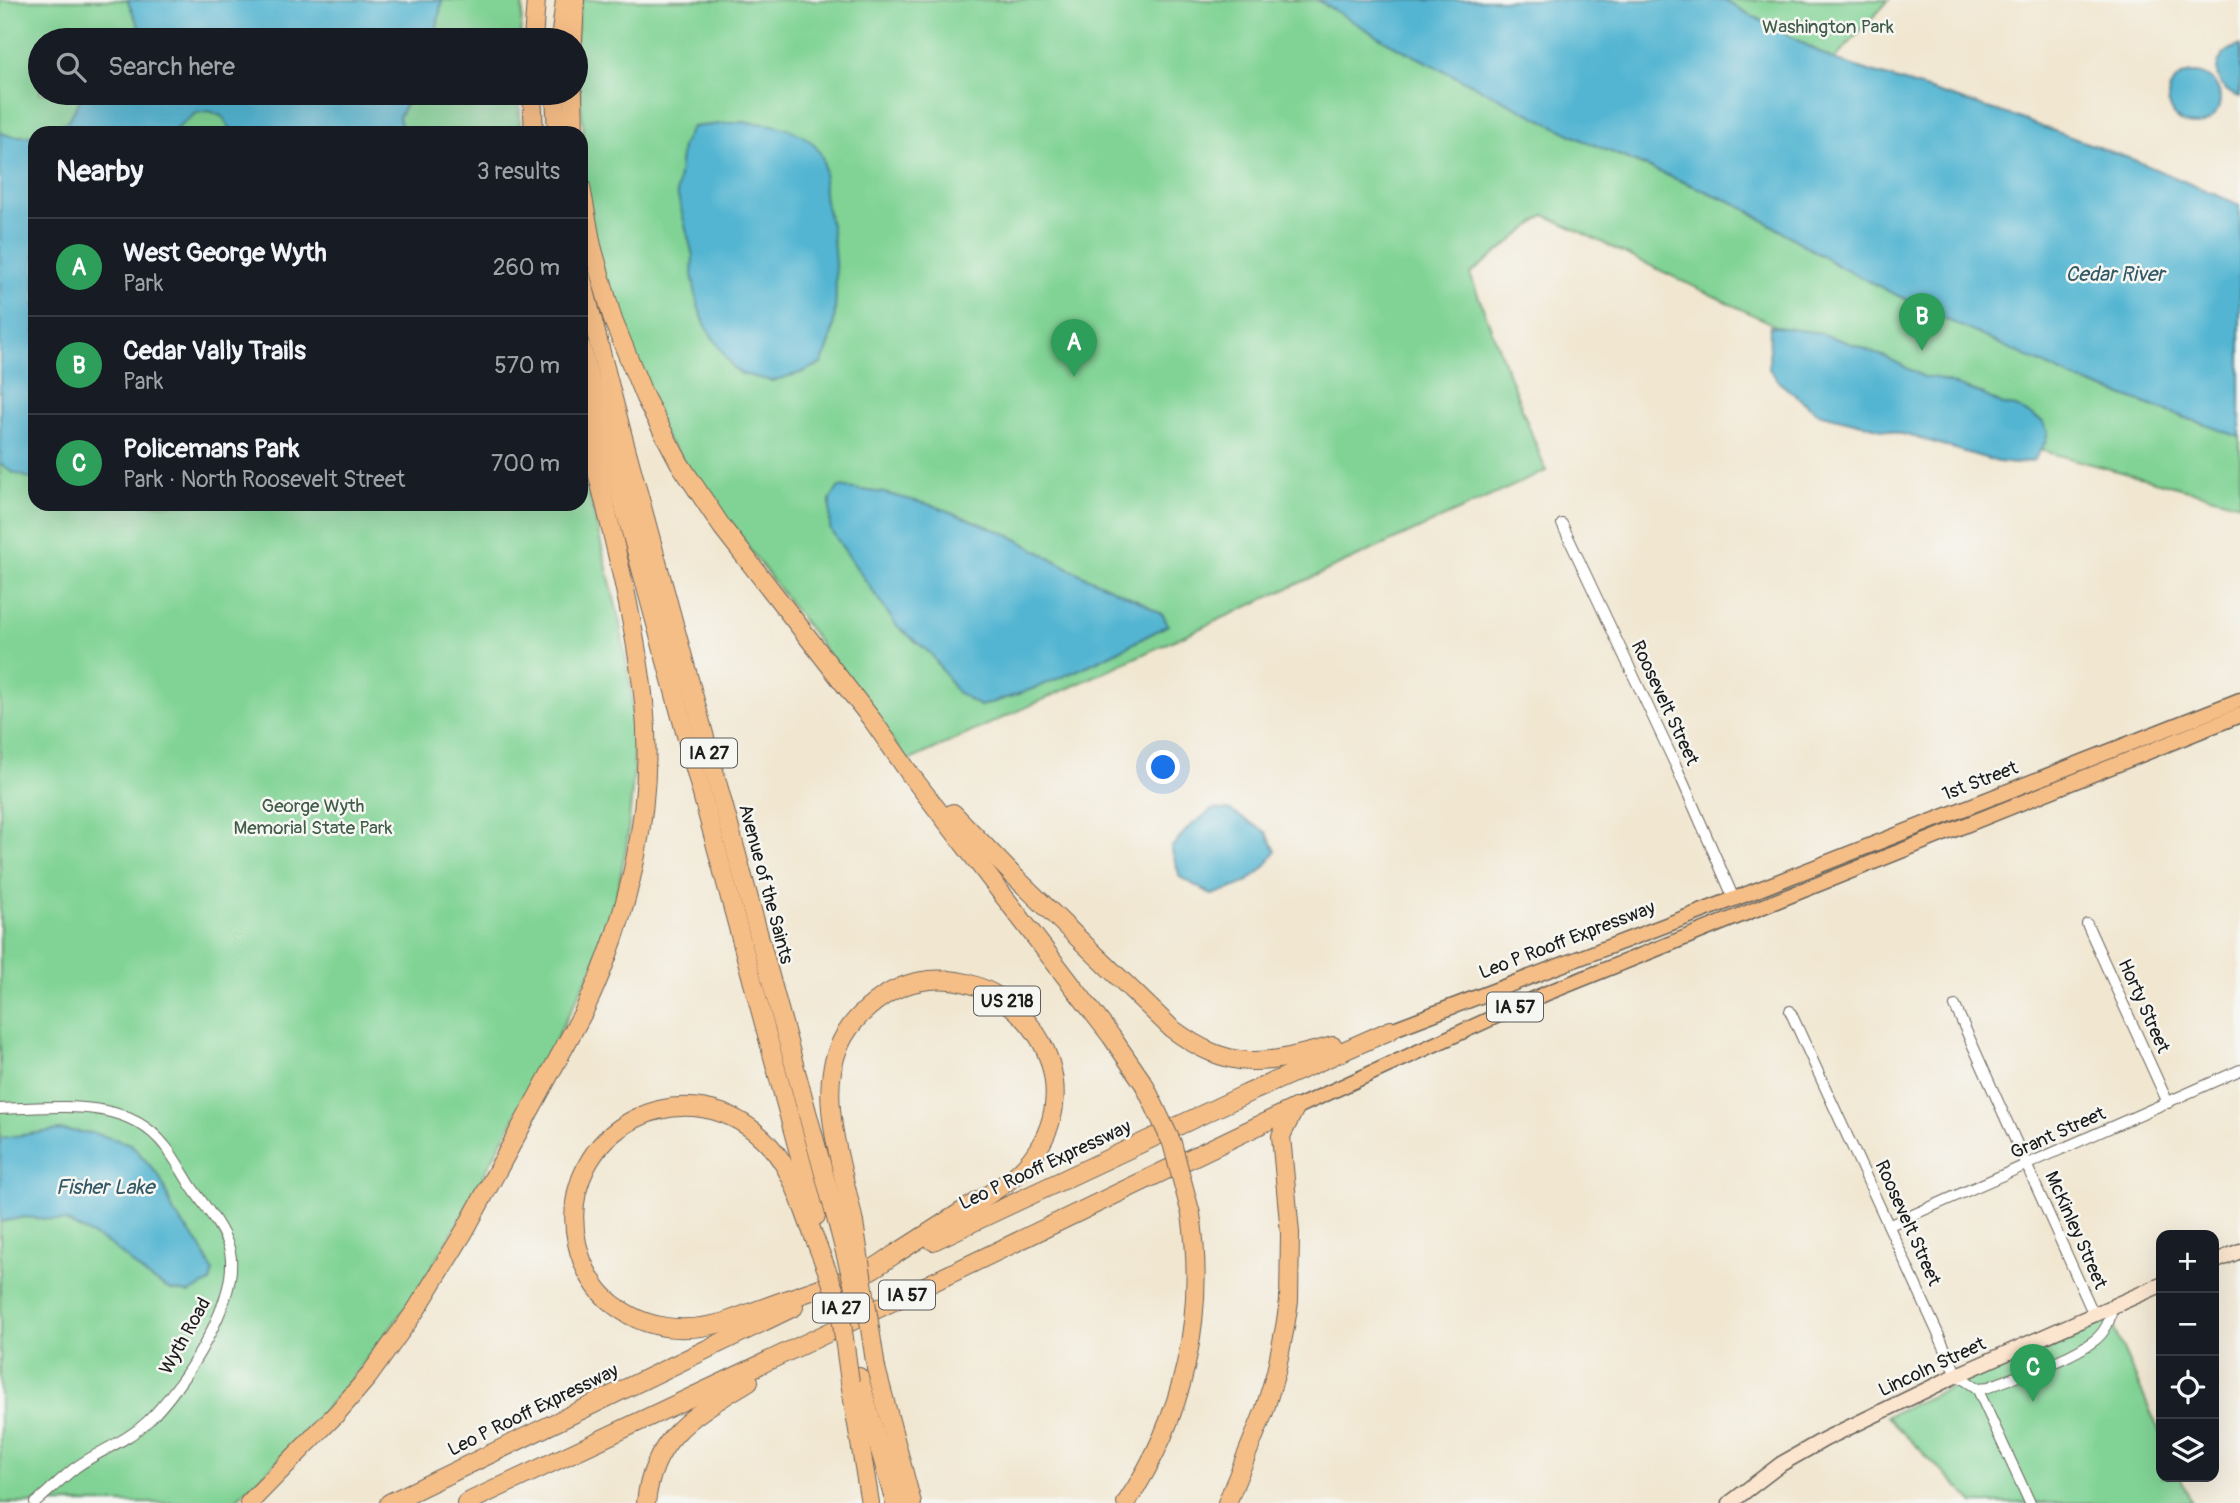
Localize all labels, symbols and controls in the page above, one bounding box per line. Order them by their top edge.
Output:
park label: Washington Park [1762,15,1894,39]
search box [28,28,588,105]
icon: search [52,48,90,86]
text: Search here [108,51,235,83]
text: Nearby [56,153,143,190]
text: 3 results [477,157,560,186]
text: West George Wyth [123,237,327,269]
text: A [72,253,86,282]
text: 260 m [493,253,560,282]
water label: Cedar River [2065,261,2167,288]
text: Park [123,269,163,298]
pin: B [1899,293,1945,351]
pin: A [1051,319,1097,377]
text: Cedar Vally Trails [123,335,306,367]
text: B [72,351,86,380]
text: 570 m [494,351,560,380]
text: Park [123,367,163,396]
text: Policemans Park [123,433,299,465]
text: C [72,449,86,478]
text: 700 m [491,449,560,478]
text: Park · North Roosevelt Street [123,465,405,494]
street label: Roosevelt Street [1626,637,1705,770]
road number: IA 27 [681,738,737,768]
your location [1146,750,1180,784]
street label: 1st Street [1939,755,2022,806]
park label: George Wyth Memorial State Park [234,794,393,840]
street label: Avenue of the Saints [733,801,799,967]
street label: Leo P Rooff Expressway [1475,895,1659,985]
street label: Horty Street [2113,955,2176,1057]
road number: US 218 [974,986,1040,1016]
road number: IA 57 [1487,992,1543,1022]
street label: Grant Street [2007,1101,2110,1165]
street label: Leo P Rooff Expressway [955,1115,1135,1215]
street label: Roosevelt Street [1870,1156,1947,1290]
street label: McKinley Street [2039,1167,2113,1293]
water label: Fisher Lake [56,1174,157,1201]
map controls [2156,1230,2219,1482]
button: + [2156,1230,2219,1293]
road number: IA 57 [879,1280,935,1310]
street label: Wyth Road [154,1293,216,1379]
button: − [2156,1293,2219,1356]
road number: IA 27 [813,1294,869,1322]
street label: Lincoln Street [1875,1332,1990,1402]
pin: C [2010,1344,2056,1402]
button: locate [2156,1356,2219,1419]
street label: Leo P Rooff Expressway [444,1358,622,1462]
button: layers [2156,1419,2219,1482]

